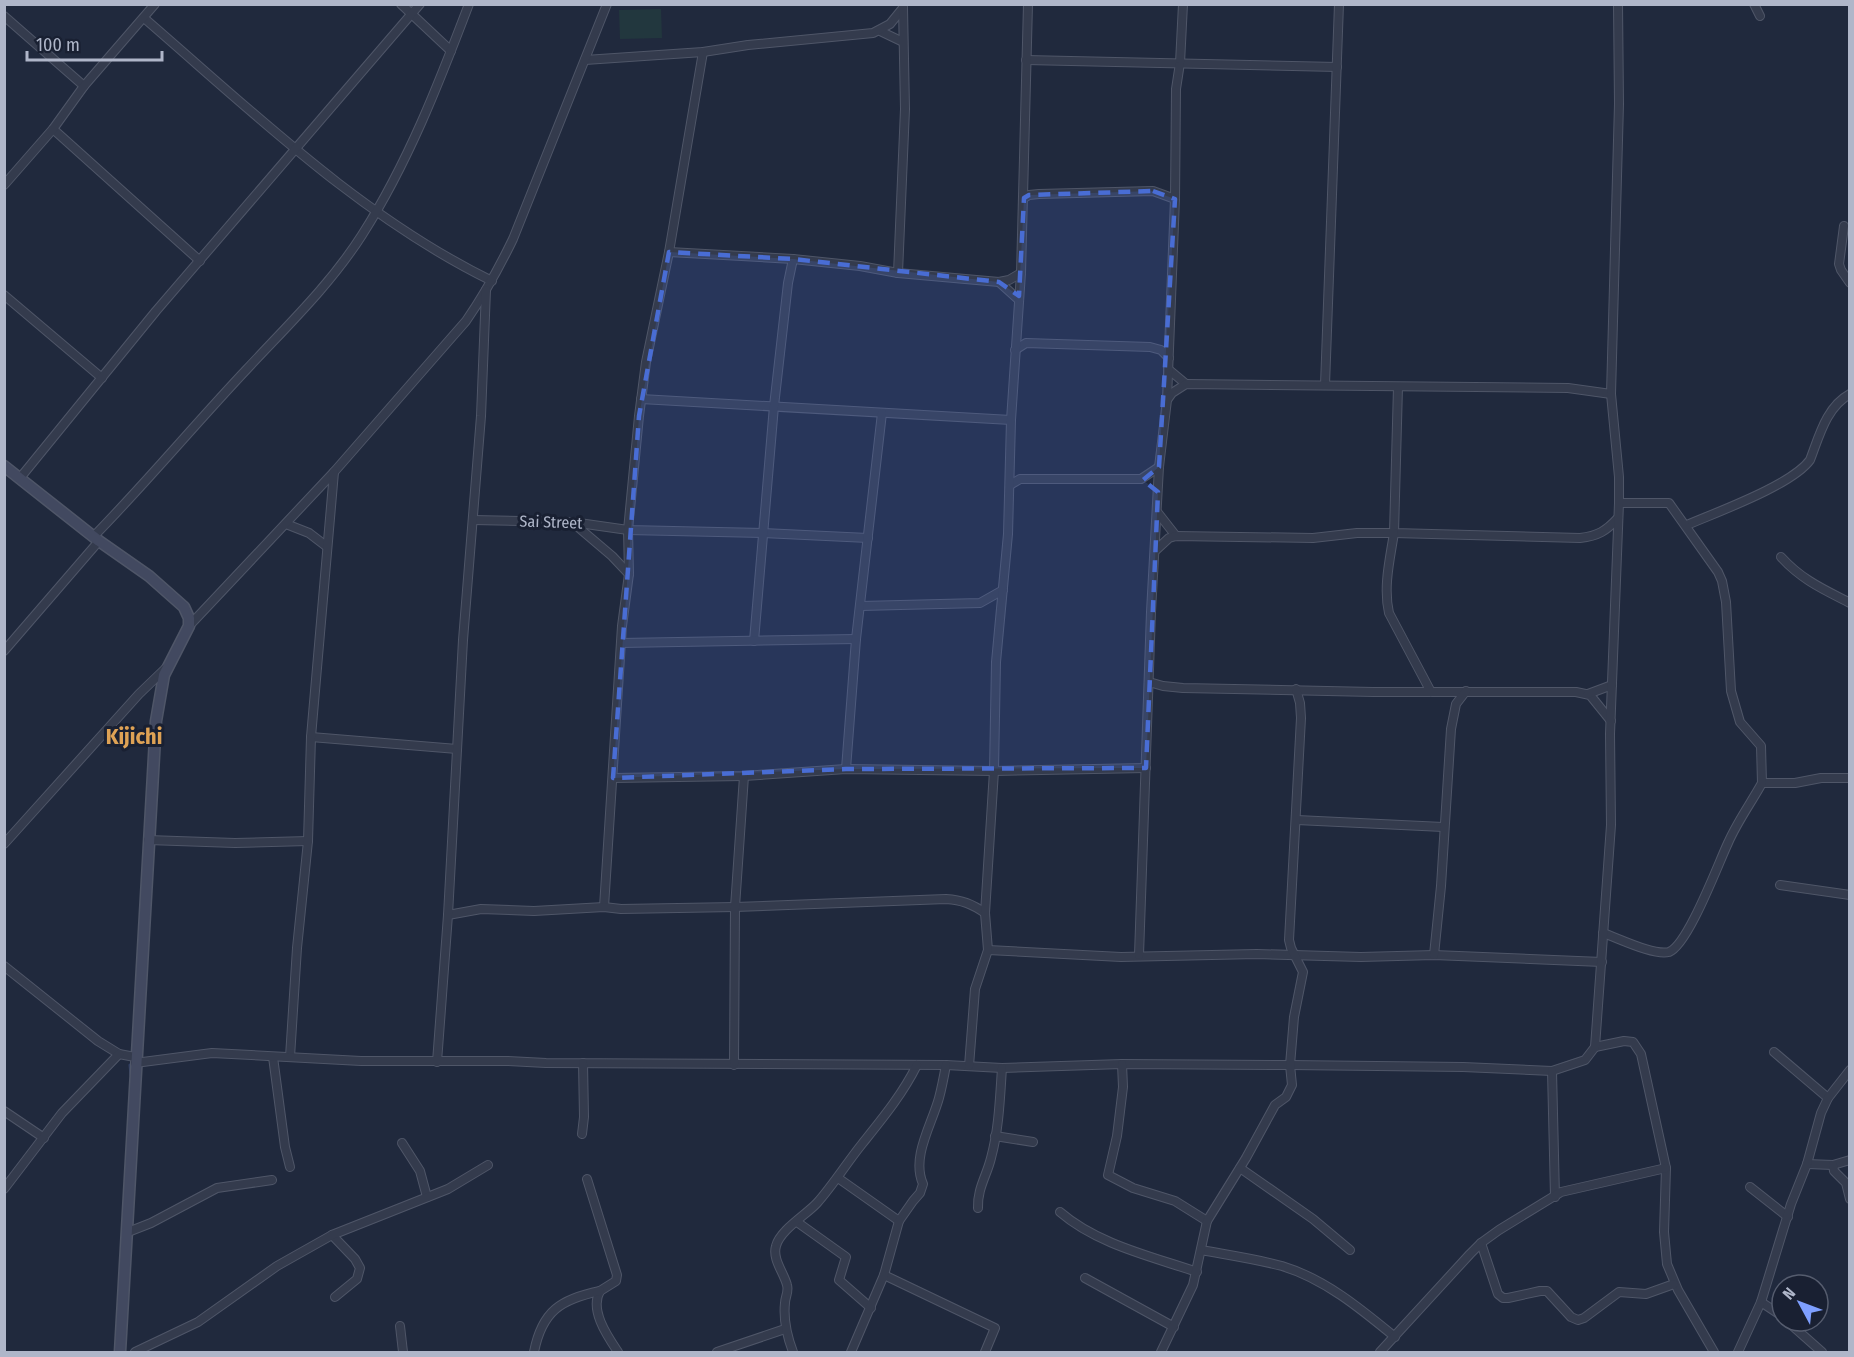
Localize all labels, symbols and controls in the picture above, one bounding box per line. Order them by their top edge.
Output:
scale bar [27,24,162,62]
text: 100 m [36,34,80,56]
street label: Sai Street [519,511,584,533]
district label: Kijichi [106,723,162,750]
north arrow [1770,1273,1830,1333]
text: N [1779,1284,1799,1303]

